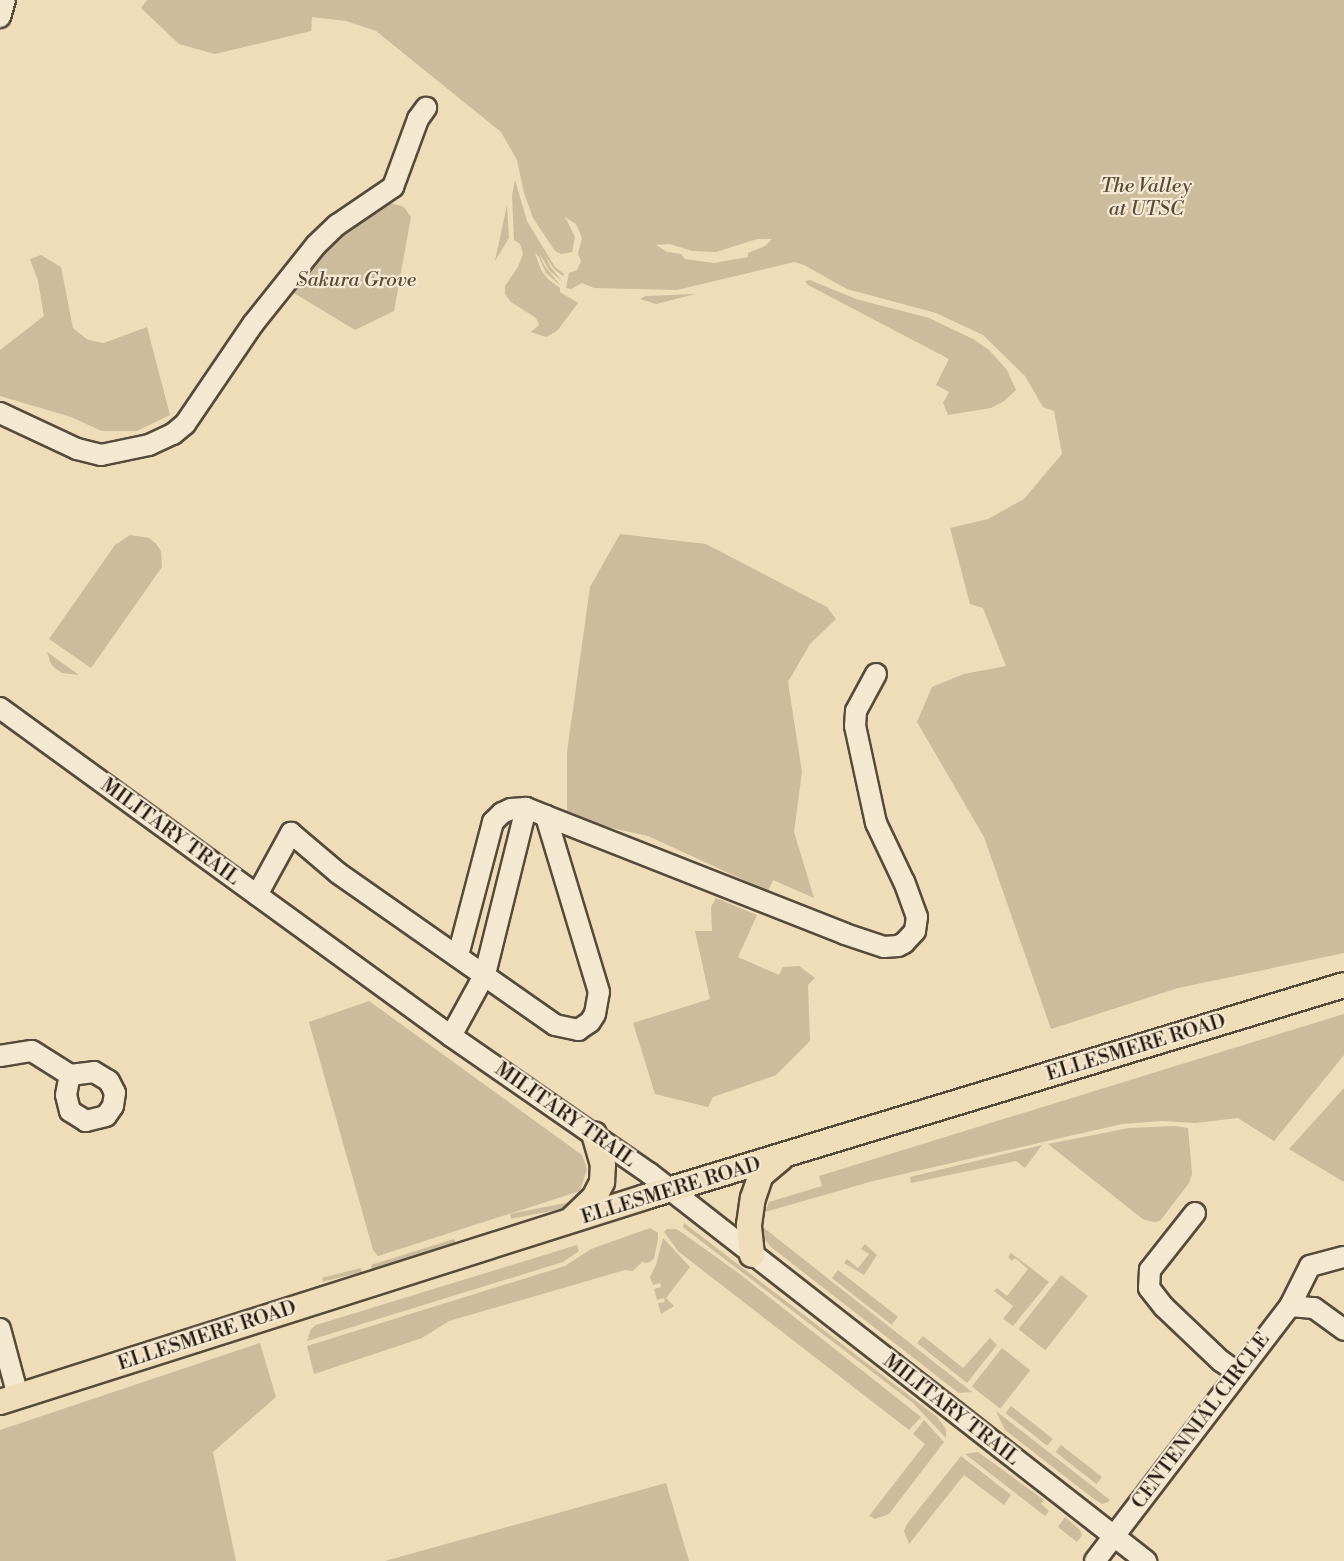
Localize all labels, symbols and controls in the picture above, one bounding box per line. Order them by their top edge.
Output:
park label: The Valley at UTSC [1100,175,1192,222]
park label: Sakura Grove [296,268,416,292]
street label: MILITARY TRAIL [96,773,244,891]
street label: ELLESMERE ROAD [1043,1009,1229,1087]
street label: MILITARY TRAIL [490,1057,640,1173]
street label: ELLESMERE ROAD [578,1152,764,1230]
street label: ELLESMERE ROAD [115,1296,299,1376]
street label: CENTENNIAL CIRCLE [1127,1328,1275,1514]
street label: MILITARY TRAIL [878,1349,1024,1471]

